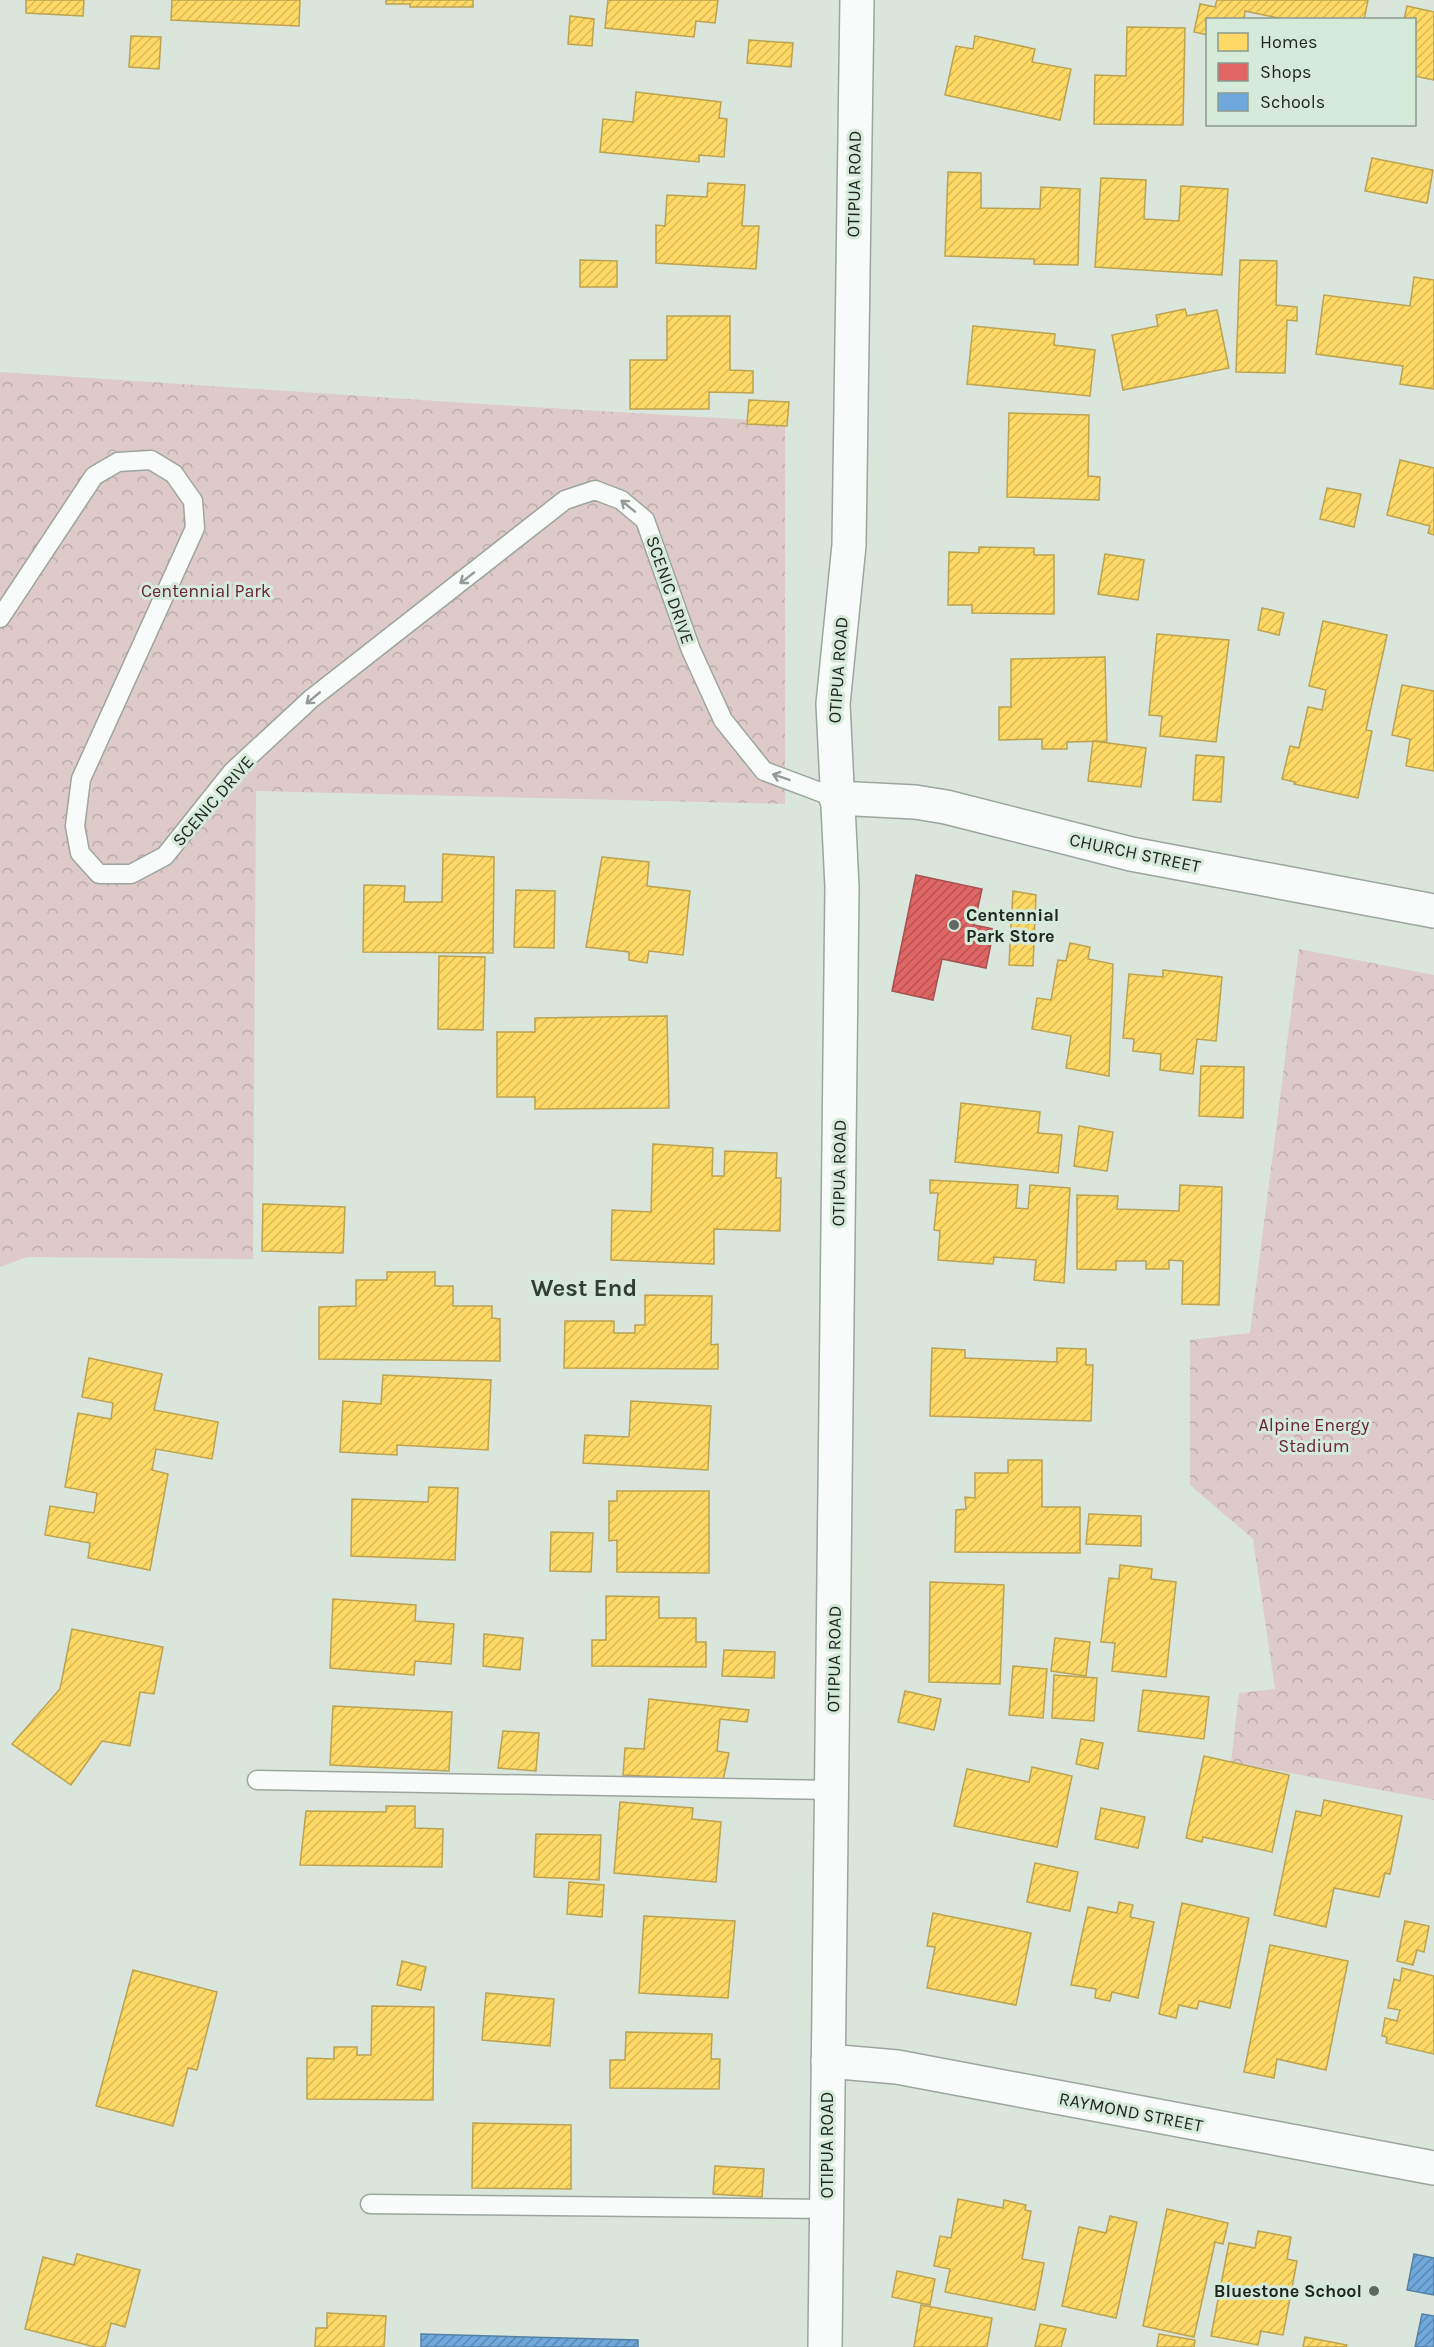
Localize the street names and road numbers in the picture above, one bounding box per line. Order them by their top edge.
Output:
street label: OTIPUA ROAD [842,130,866,238]
street label: SCENIC DRIVE [641,533,699,647]
street label: OTIPUA ROAD [823,616,853,724]
street label: SCENIC DRIVE [168,751,258,851]
street label: CHURCH STREET [1067,828,1203,878]
street label: OTIPUA ROAD [827,1119,851,1227]
street label: OTIPUA ROAD [822,1605,846,1713]
street label: RAYMOND STREET [1057,2087,1205,2137]
street label: OTIPUA ROAD [816,2092,838,2198]

